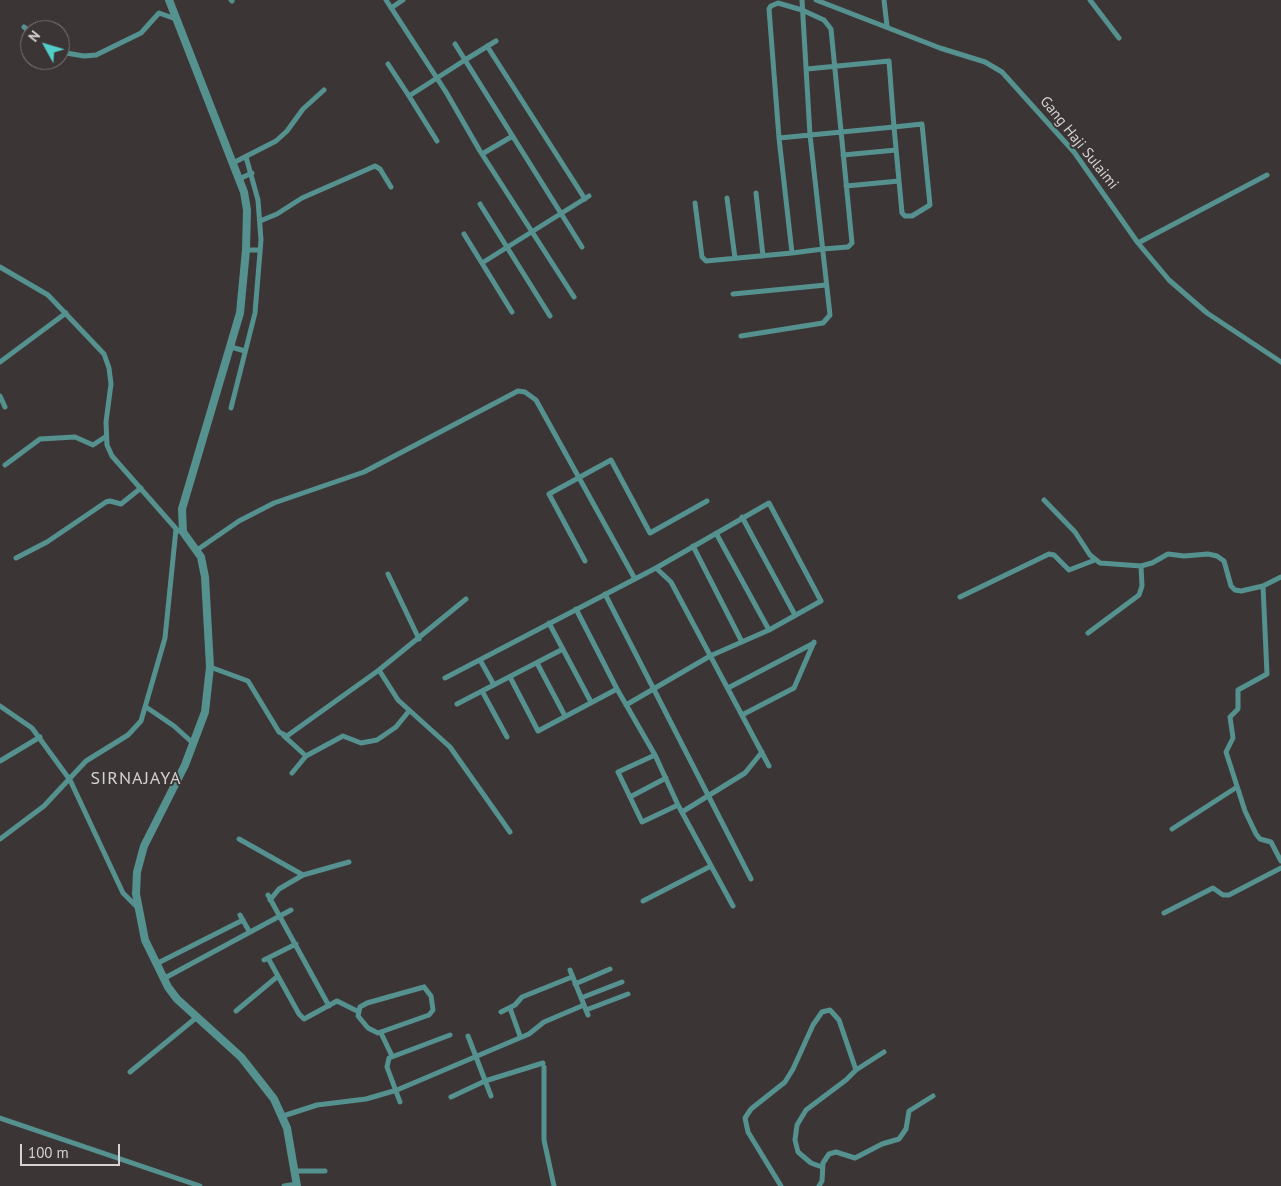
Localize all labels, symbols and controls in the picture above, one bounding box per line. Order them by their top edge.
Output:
north arrow [20,20,70,70]
text: N [24,27,44,45]
street label: Gang Haji Sulaimi [1036,93,1122,193]
district label: SIRNAJAYA [89,768,183,790]
scale bar [22,1134,122,1166]
text: 100 m [28,1143,69,1162]

